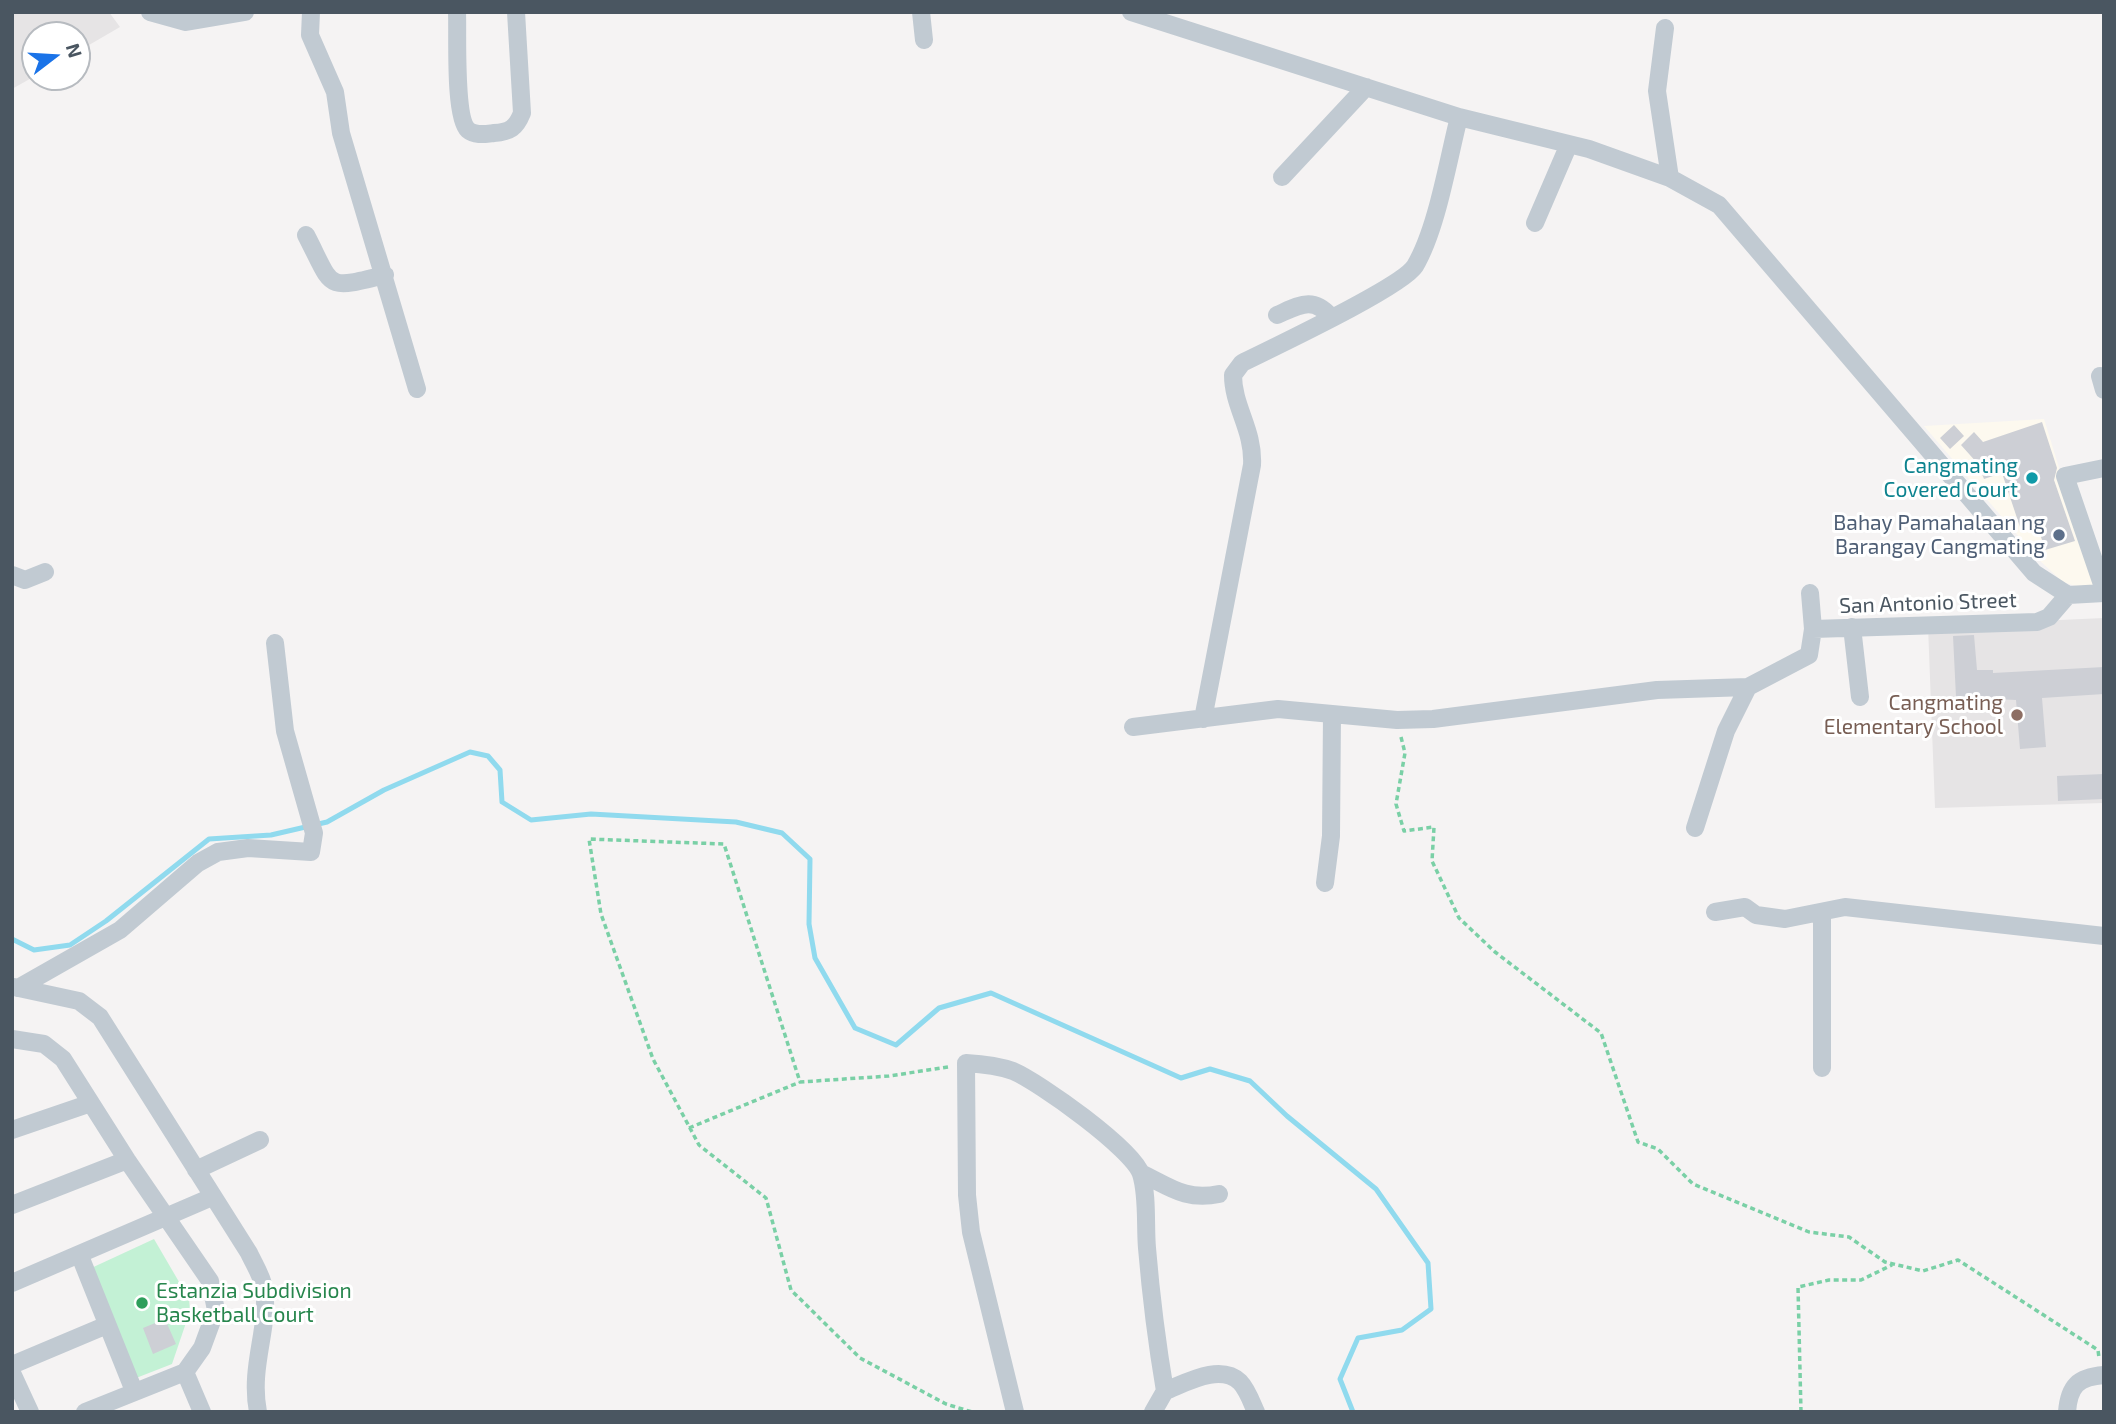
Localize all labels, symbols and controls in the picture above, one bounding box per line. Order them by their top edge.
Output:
north arrow [21,21,91,91]
text: N [62,40,88,60]
place label: Cangmating Covered Court [1884,453,2018,503]
marker: Cangmating Covered Court [2024,470,2040,486]
place label: Bahay Pamahalaan ng Barangay Cangmating [1833,510,2045,560]
marker: Bahay Pamahalaan ng Barangay Cangmating [2051,527,2067,543]
street label: San Antonio Street [1839,587,2017,619]
place label: Cangmating Elementary School [1824,690,2003,740]
marker: Cangmating Elementary School [2009,707,2025,723]
place label: Estanzia Subdivision Basketball Court [156,1278,352,1328]
marker: Estanzia Subdivision Basketball Court [134,1295,150,1311]

